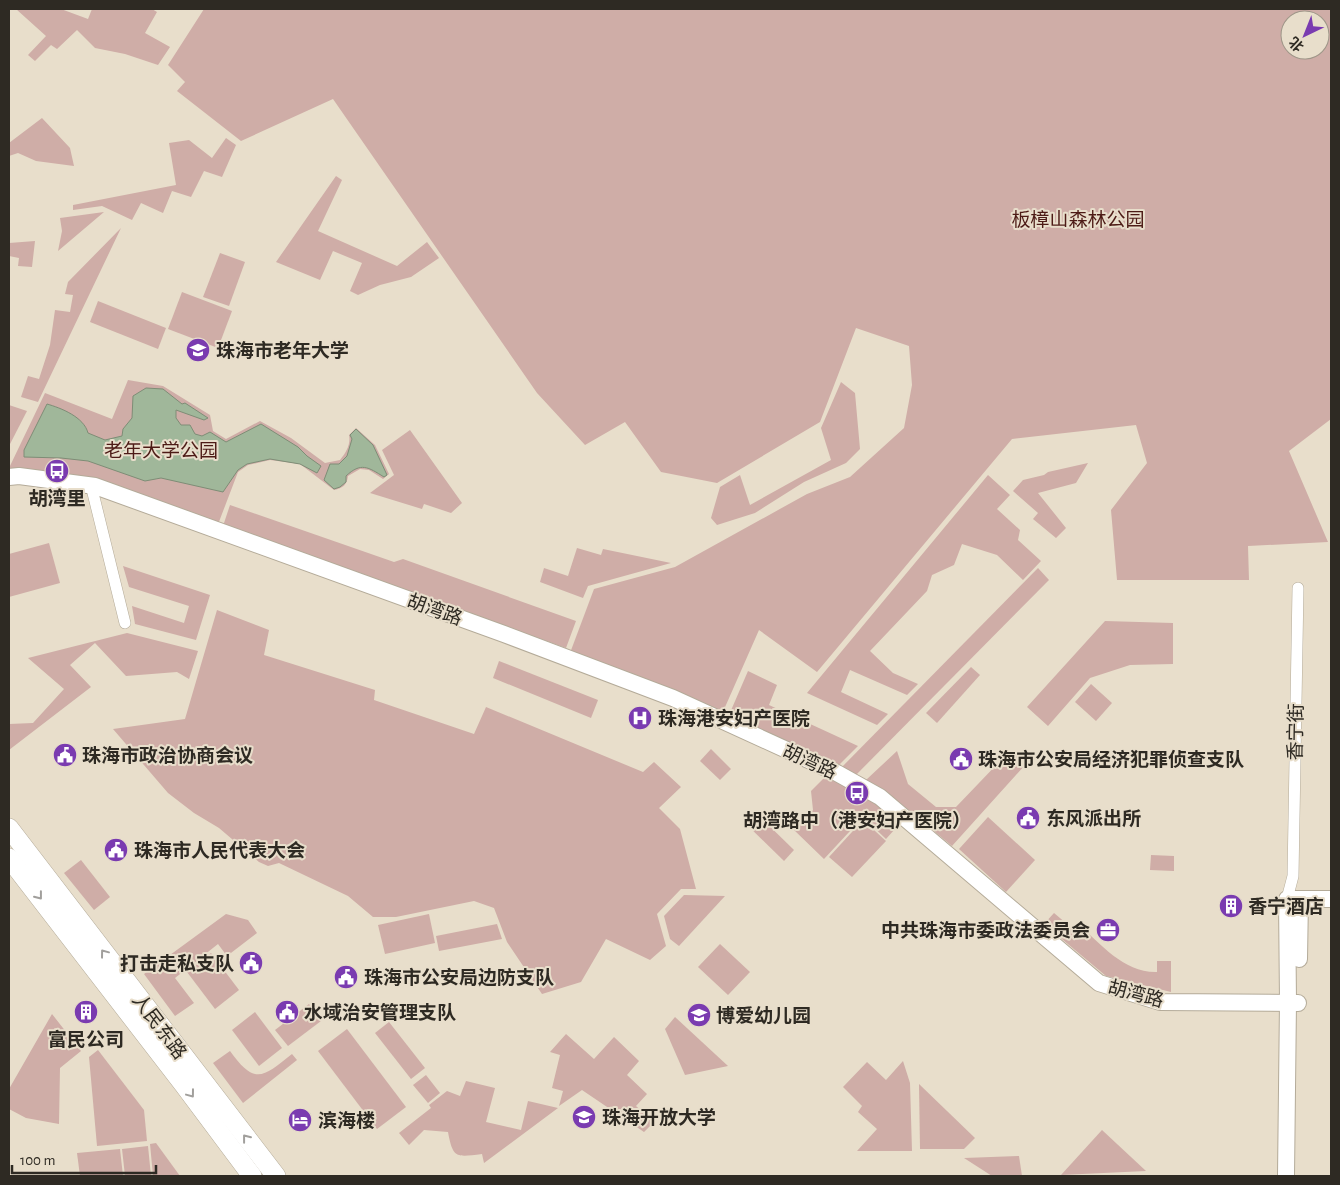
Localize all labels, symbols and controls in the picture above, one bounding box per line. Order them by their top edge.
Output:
north arrow [1280,10,1330,60]
text: 北 [1286,34,1307,54]
park label: 板樟山森林公园 [1011,209,1145,230]
school or university icon: 珠海市老年大学 [185,337,211,363]
place label: 珠海市老年大学 [216,340,349,361]
park label: 老年大学公园 [104,440,218,461]
bus stop icon: 胡湾里 [44,458,70,484]
place label: 胡湾里 [28,488,86,509]
street label: 胡湾路 [404,590,465,629]
street label: 香宁街 [1285,703,1306,761]
hospital icon: 珠海港安妇产医院 [627,705,653,731]
place label: 珠海港安妇产医院 [658,708,810,729]
street label: 胡湾路 [780,740,840,783]
public building icon: 珠海市政治协商会议 [52,742,78,768]
place label: 珠海市政治协商会议 [82,745,253,766]
public building icon: 珠海市公安局经济犯罪侦查支队 [948,746,974,772]
place label: 珠海市公安局经济犯罪侦查支队 [978,749,1244,770]
bus stop icon: 胡湾路中（港安妇产医院） [844,780,870,806]
public building icon: 东风派出所 [1015,805,1041,831]
place label: 东风派出所 [1046,808,1141,829]
place label: 胡湾路中（港安妇产医院） [743,810,971,831]
public building icon: 珠海市人民代表大会 [103,837,129,863]
place label: 珠海市人民代表大会 [134,840,305,861]
one-way arrow [33,890,41,899]
building icon: 香宁酒店 [1218,893,1244,919]
place label: 香宁酒店 [1248,896,1324,917]
office icon: 中共珠海市委政法委员会 [1095,917,1121,943]
place label: 中共珠海市委政法委员会 [881,920,1090,941]
one-way arrow [102,950,110,959]
public building icon: 打击走私支队 [238,950,264,976]
place label: 打击走私支队 [120,953,234,974]
public building icon: 珠海市公安局边防支队 [333,964,359,990]
place label: 珠海市公安局边防支队 [364,967,554,988]
street label: 胡湾路 [1106,976,1166,1011]
street label: 人民东路 [128,990,191,1063]
building icon: 富民公司 [73,999,99,1025]
public building icon: 水域治安管理支队 [274,999,300,1025]
place label: 水域治安管理支队 [304,1002,456,1023]
school or university icon: 博爱幼儿园 [686,1002,712,1028]
place label: 博爱幼儿园 [716,1005,811,1026]
place label: 富民公司 [48,1029,124,1050]
one-way arrow [185,1088,194,1098]
school or university icon: 珠海开放大学 [571,1104,597,1130]
hotel icon: 滨海楼 [287,1107,313,1133]
place label: 珠海开放大学 [602,1107,716,1128]
place label: 滨海楼 [318,1110,375,1131]
one-way arrow [243,1135,251,1144]
scale bar [12,1142,156,1174]
text: 100 m [20,1153,55,1168]

